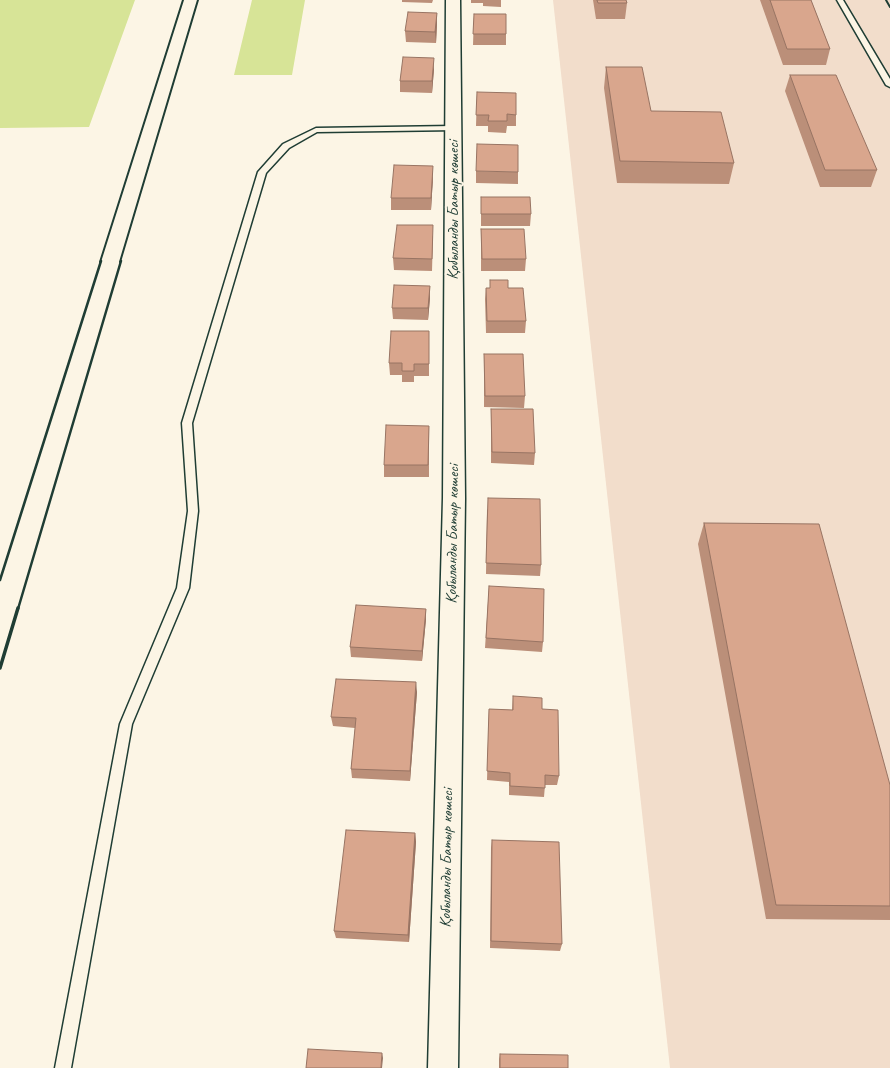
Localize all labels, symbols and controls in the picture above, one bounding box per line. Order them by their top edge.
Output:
street label: Қобыланды Батыр көшесі [444,140,464,280]
street label: Қобыланды Батыр көшесі [442,464,464,604]
street label: Қобыланды Батыр көшесі [436,788,458,928]

